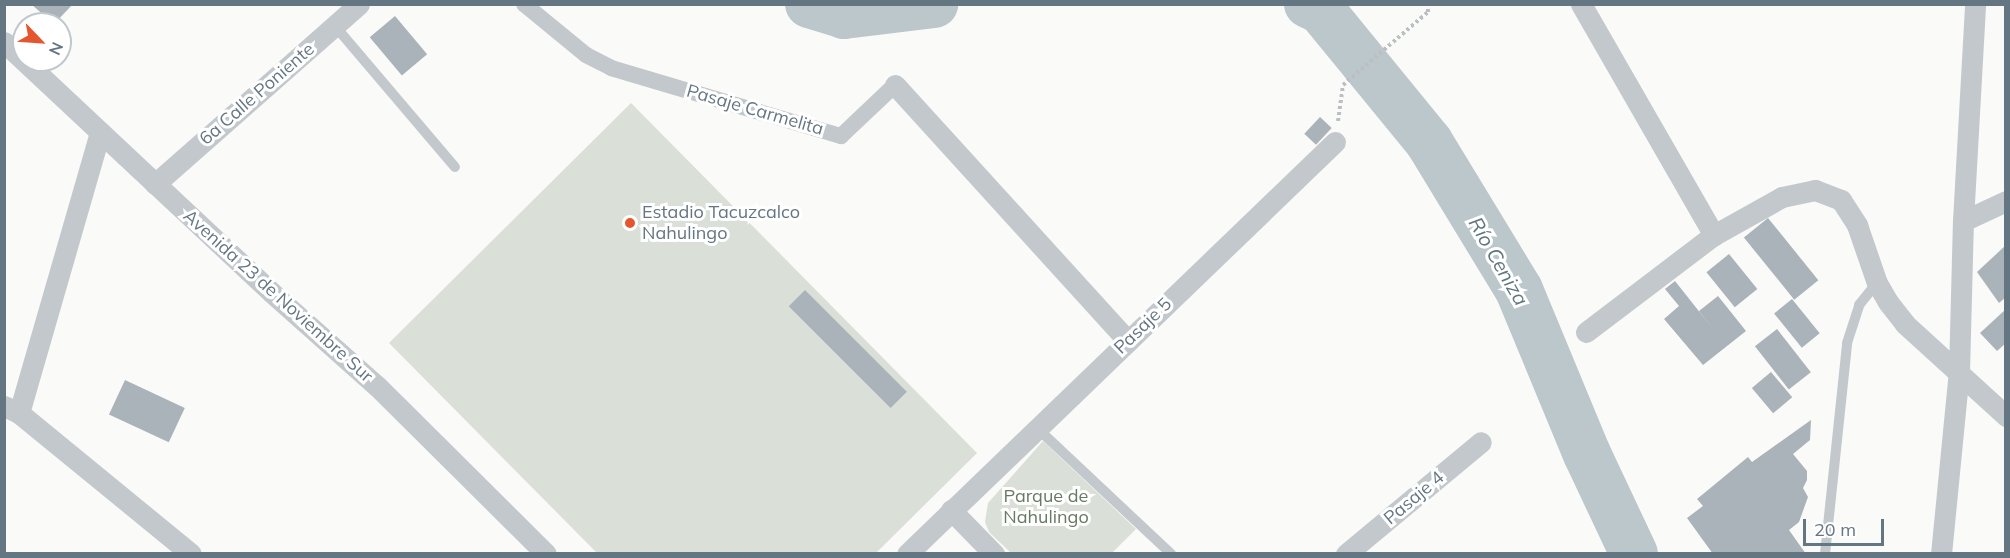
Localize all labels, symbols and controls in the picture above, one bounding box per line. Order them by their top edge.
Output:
north arrow [12,12,72,72]
street label: 6a Calle Poniente [195,38,319,150]
text: N [45,39,68,58]
street label: Pasaje Carmelita [684,80,826,140]
place label: Estadio Tacuzcalco Nahulingo [642,202,800,244]
street label: Avenida 23 de Noviembre Sur [179,205,377,387]
water label: Río Ceniza [1464,213,1534,309]
marker: Estadio Tacuzcalco Nahulingo [623,216,637,230]
street label: Pasaje 5 [1110,293,1176,359]
street label: Pasaje 4 [1380,467,1448,529]
park label: Parque de Nahulingo [1003,486,1089,528]
scale bar [1806,507,1887,545]
text: 20 m [1814,518,1856,541]

